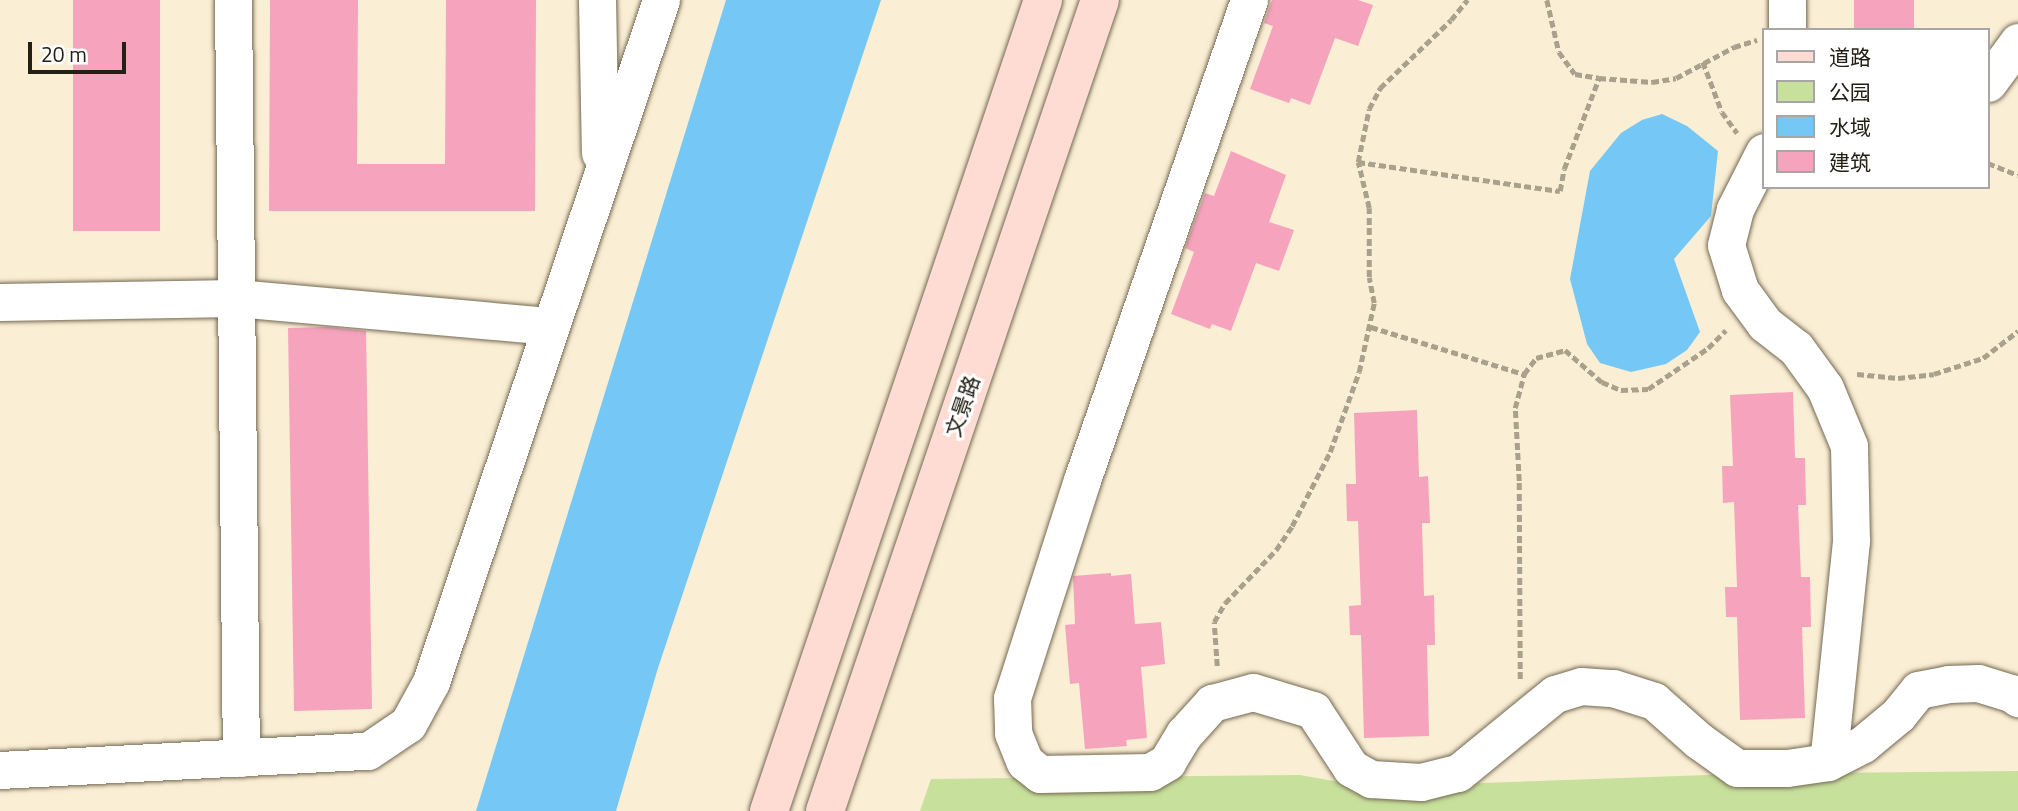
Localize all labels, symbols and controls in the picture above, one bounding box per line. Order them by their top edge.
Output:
scale bar [32,28,130,72]
legend [1762,28,1990,189]
text: 20 m [41,38,87,70]
text: 道路 [1829,41,1871,73]
text: 公园 [1829,76,1871,108]
text: 水域 [1829,111,1871,143]
text: 建筑 [1829,146,1871,178]
street label: 文景路 [940,372,984,440]

